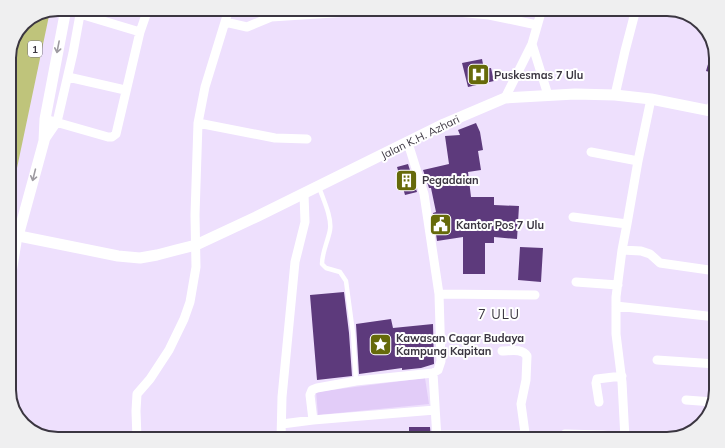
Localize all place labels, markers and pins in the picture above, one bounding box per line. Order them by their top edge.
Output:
hospital icon: Puskesmas 7 Ulu [466,62,492,88]
place label: Puskesmas 7 Ulu [494,68,583,82]
building icon: Pegadaian [393,167,419,193]
place label: Pegadaian [422,173,479,187]
public building icon: Kantor Pos 7 Ulu [428,212,454,238]
place label: Kantor Pos 7 Ulu [456,218,544,232]
place icon: Kawasan Cagar Budaya Kampung Kapitan [367,331,393,357]
place label: Kawasan Cagar Budaya Kampung Kapitan [396,331,524,358]

